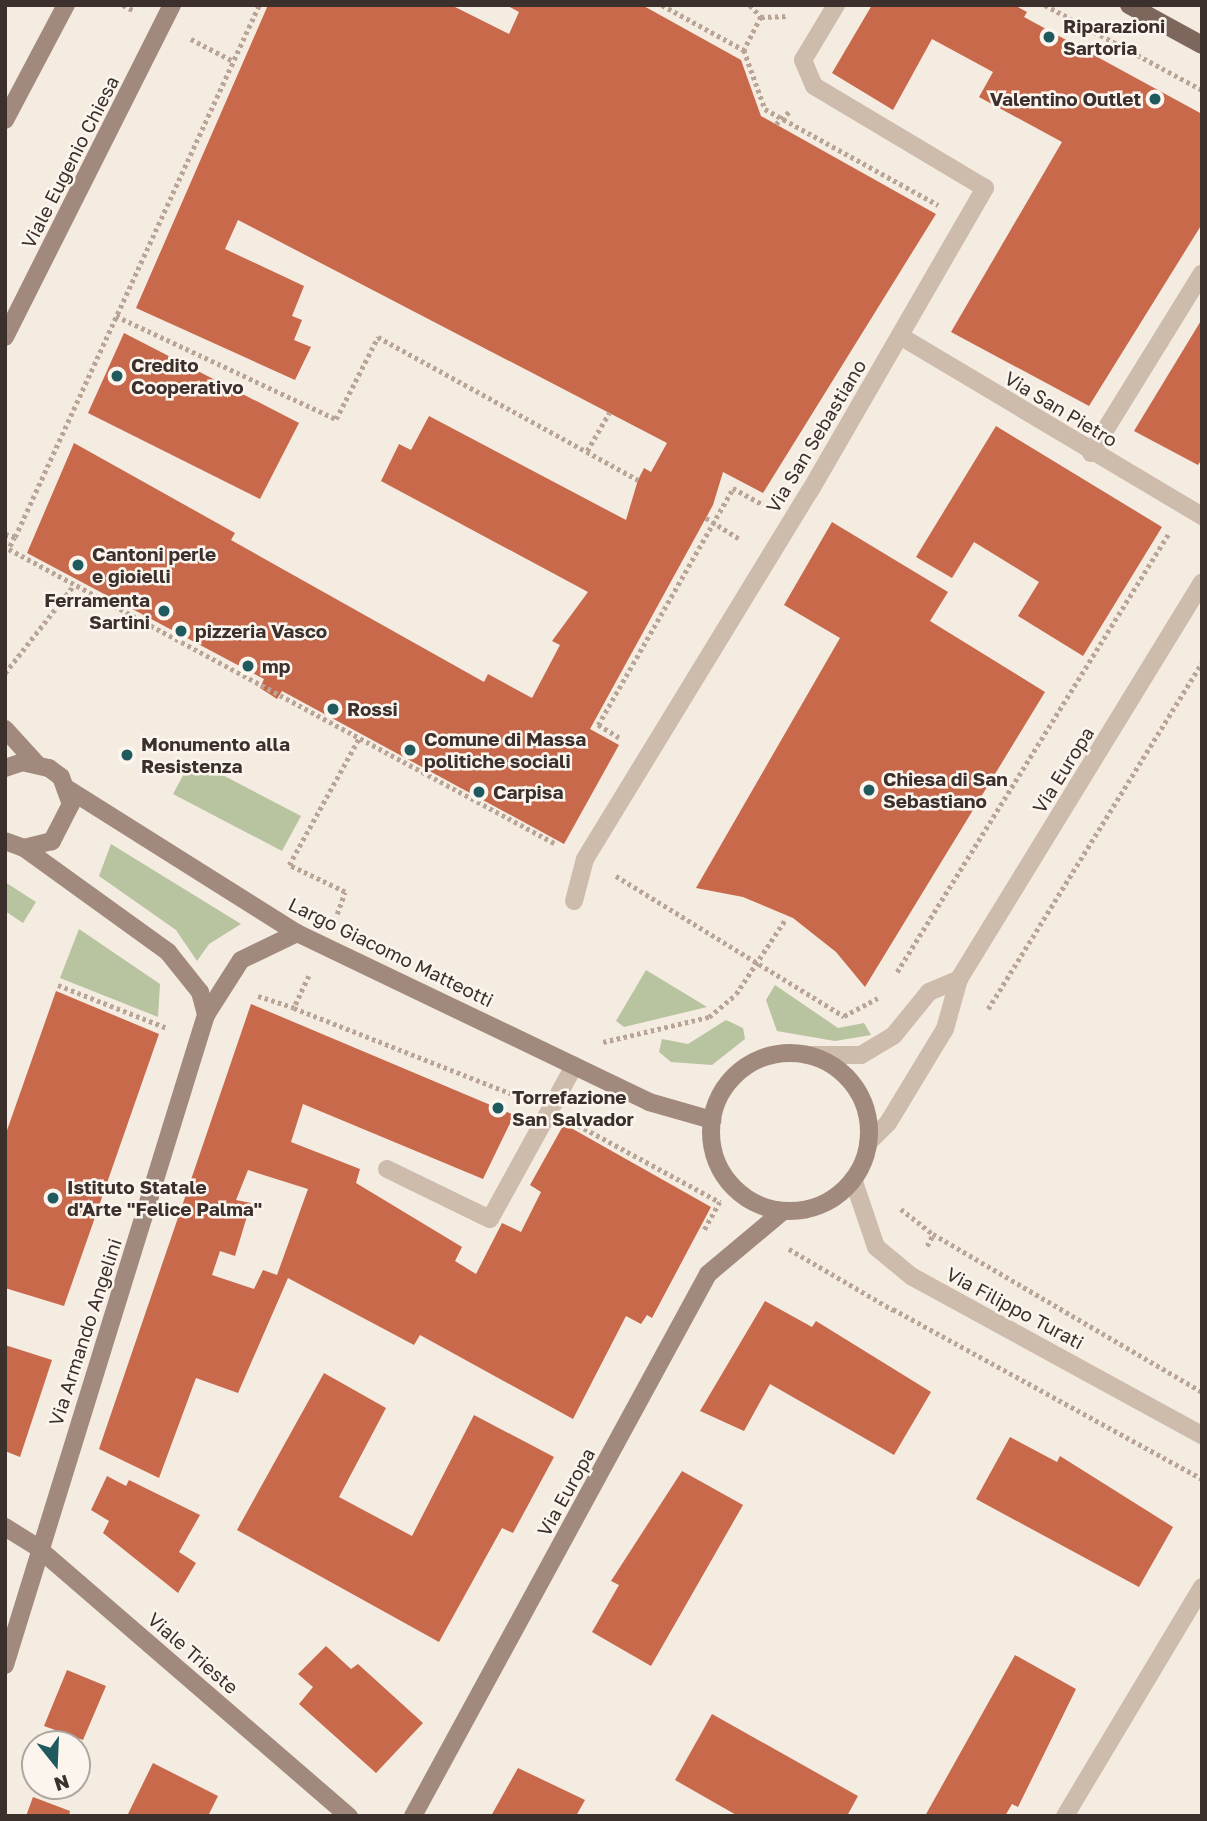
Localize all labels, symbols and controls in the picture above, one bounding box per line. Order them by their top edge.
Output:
place label: Riparazioni Sartoria [1063,15,1165,59]
marker: Riparazioni Sartoria [1041,29,1057,45]
street label: Viale Eugenio Chiesa [17,72,123,252]
place label: Valentino Outlet [990,88,1141,110]
marker: Valentino Outlet [1147,91,1163,107]
place label: Credito Cooperativo [131,354,244,398]
street label: Via San Sebastiano [761,355,871,517]
street label: Via San Pietro [1001,366,1121,452]
marker: Credito Cooperativo [109,368,125,384]
place label: Cantoni perle e gioielli [92,543,216,587]
marker: Cantoni perle e gioielli [70,557,86,573]
place label: Ferramenta Sartini [44,589,150,633]
marker: Ferramenta Sartini [156,603,172,619]
place label: pizzeria Vasco [195,620,327,642]
marker: pizzeria Vasco [173,623,189,639]
place label: mp [262,655,290,677]
marker: mp [240,658,256,674]
place label: Rossi [347,698,398,720]
marker: Rossi [325,701,341,717]
street label: Via Europa [1028,723,1098,817]
place label: Comune di Massa politiche sociali [424,728,586,772]
place label: Monumento alla Resistenza [141,733,290,777]
marker: Comune di Massa politiche sociali [402,742,418,758]
marker: Monumento alla Resistenza [119,747,135,763]
place label: Chiesa di San Sebastiano [883,768,1008,812]
place label: Carpisa [493,781,563,803]
marker: Chiesa di San Sebastiano [861,782,877,798]
marker: Carpisa [471,784,487,800]
street label: Largo Giacomo Matteotti [285,892,497,1012]
place label: Torrefazione San Salvador [512,1086,634,1130]
marker: Torrefazione San Salvador [490,1100,506,1116]
place label: Istituto Statale d'Arte "Felice Palma" [67,1176,262,1220]
marker: Istituto Statale d'Arte "Felice Palma" [45,1190,61,1206]
street label: Via Armando Angelini [44,1235,126,1429]
street label: Via Filippo Turati [942,1262,1088,1354]
street label: Via Europa [532,1444,600,1540]
street label: Viale Trieste [143,1607,243,1699]
north arrow [21,1730,91,1800]
text: N [52,1770,72,1797]

